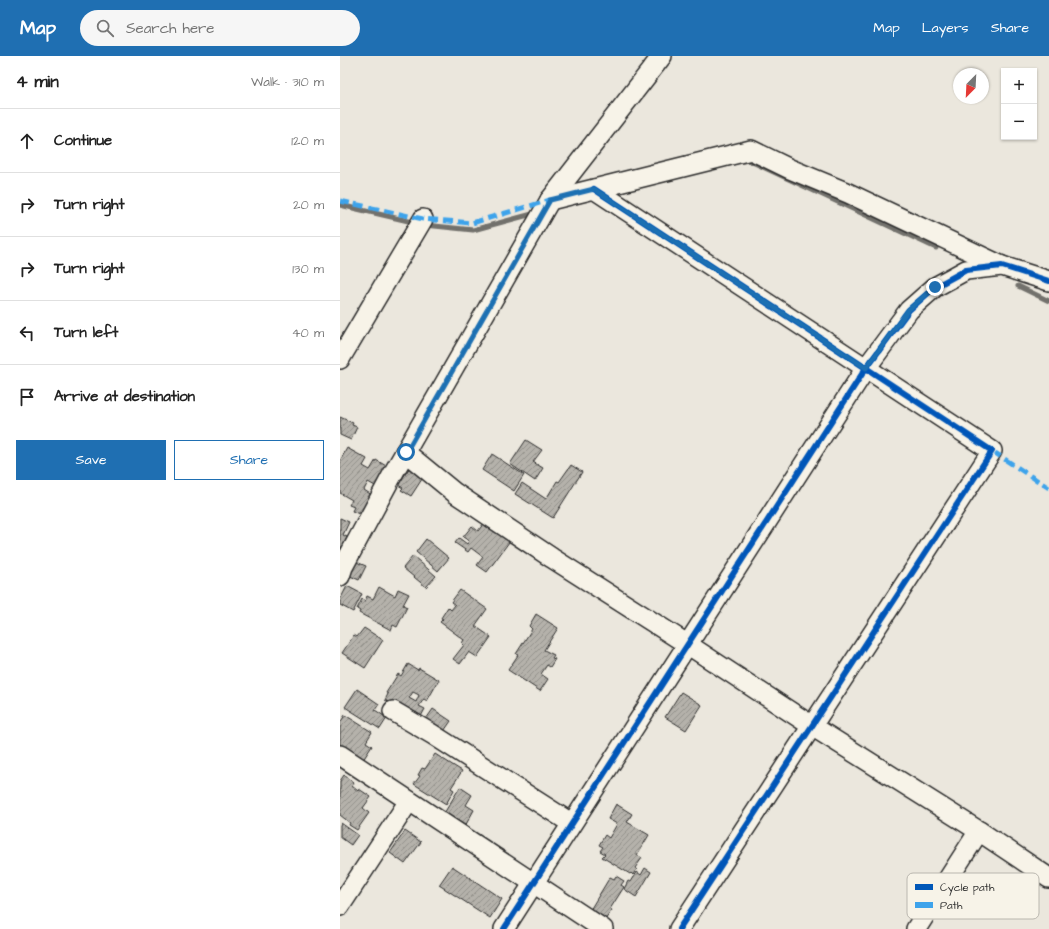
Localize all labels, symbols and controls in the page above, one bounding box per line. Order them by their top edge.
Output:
search box [80,10,360,46]
text: Map [20,15,56,42]
icon: search [94,17,116,39]
text: Search here [126,18,215,39]
text: Map [873,18,900,38]
text: Layers [922,18,969,38]
text: Share [991,18,1029,38]
north arrow [953,68,989,104]
map controls [1001,68,1037,140]
button: + [1001,68,1037,104]
text: 4 min [16,70,59,94]
text: Walk · 310 m [251,73,324,91]
button: − [1001,104,1037,140]
icon: ahead [16,130,38,152]
text: Continue [54,130,112,151]
text: 120 m [291,132,324,150]
icon: right [16,194,38,216]
text: Turn right [54,194,125,215]
text: 20 m [293,196,324,214]
icon: right [16,258,38,280]
text: Turn right [54,258,125,279]
text: 130 m [292,260,324,278]
route end [926,278,944,296]
icon: left [16,322,38,344]
text: Turn left [54,322,118,343]
text: 40 m [292,324,324,342]
icon: arrive [16,386,38,408]
text: Arrive at destination [54,386,195,407]
button: Save [16,440,166,480]
button: Share [174,440,324,480]
route start [397,443,415,461]
legend [907,873,1039,919]
text: Cycle path [940,880,995,896]
text: Path [940,898,963,913]

